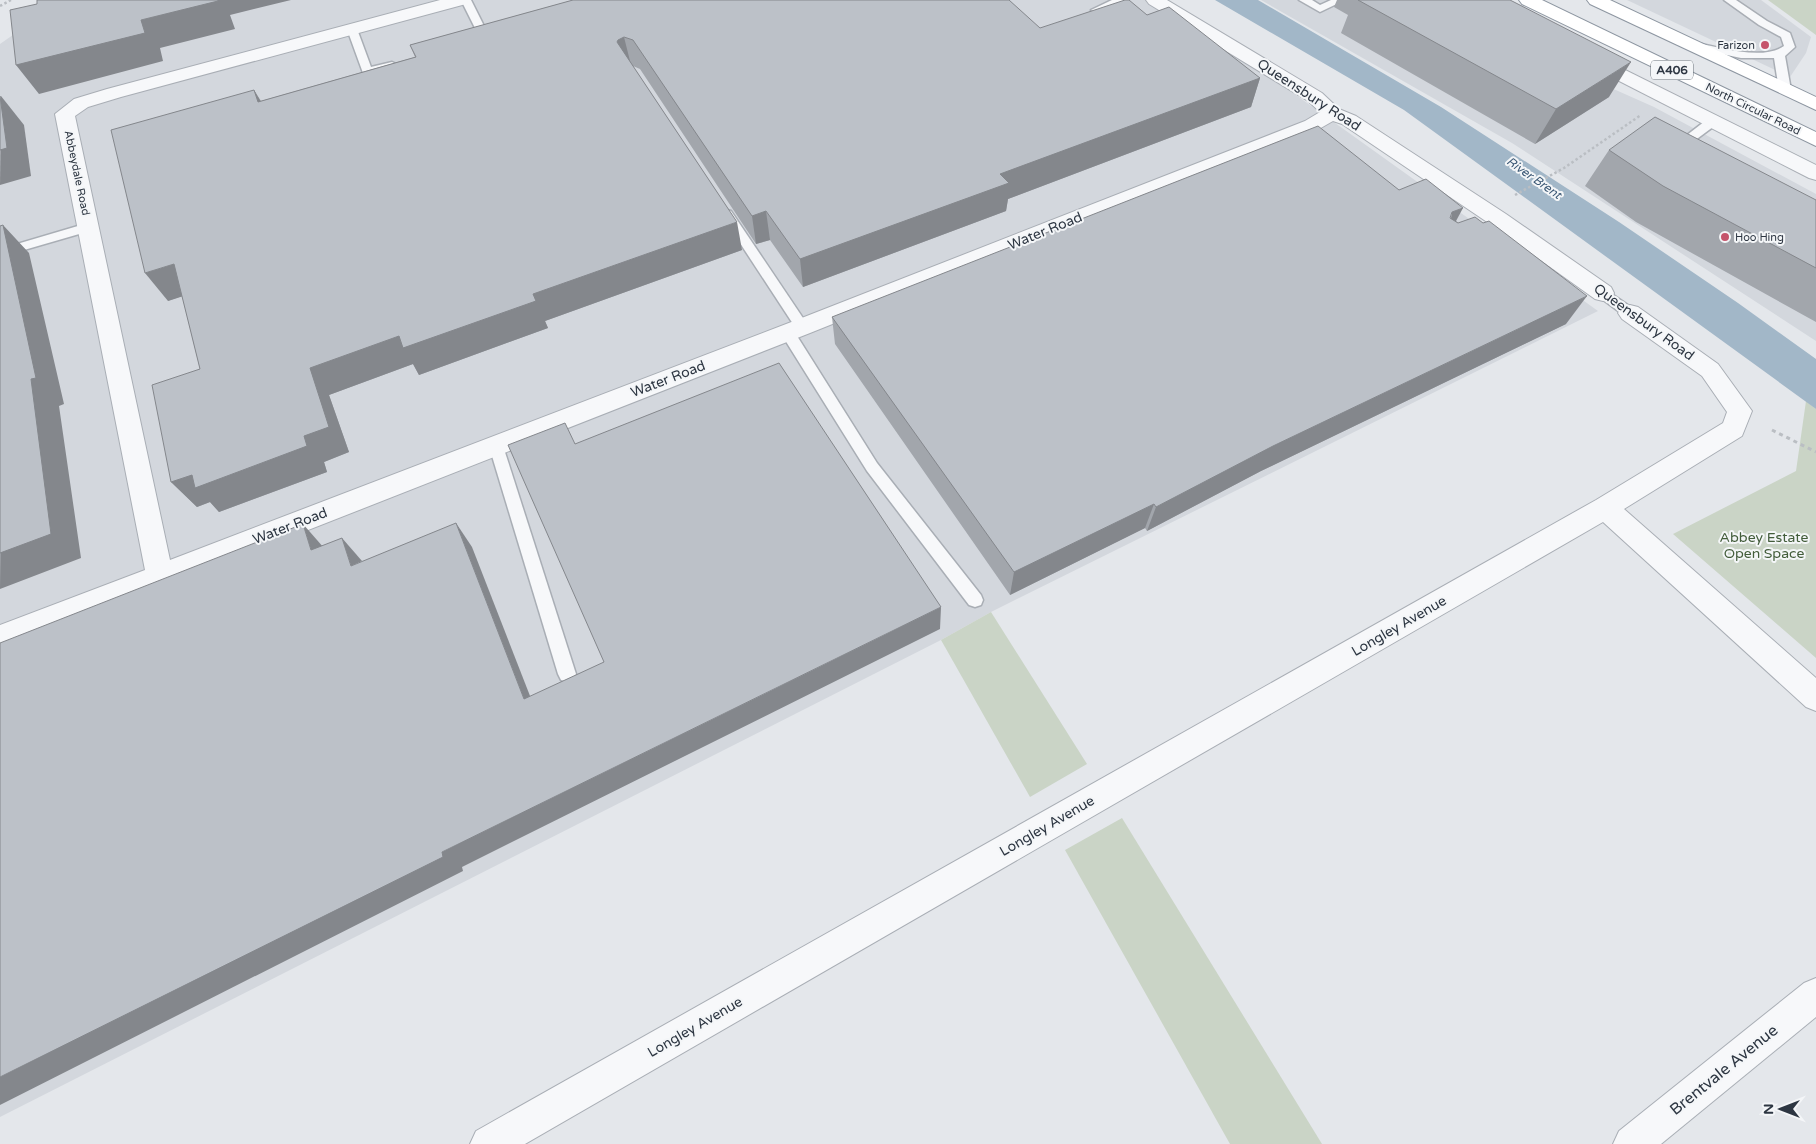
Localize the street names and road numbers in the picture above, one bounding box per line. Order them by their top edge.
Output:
street label: Queensbury Road [1254,55,1364,135]
road number: A406 [1651,60,1693,80]
street label: North Circular Road [1703,80,1803,138]
street label: Abbeydale Road [62,129,92,217]
street label: Water Road [1005,208,1085,254]
street label: Queensbury Road [1590,280,1698,364]
street label: Water Road [628,357,708,401]
street label: Water Road [250,504,330,548]
street label: Longley Avenue [1349,592,1449,660]
street label: Longley Avenue [997,792,1097,860]
street label: Longley Avenue [645,993,745,1061]
street label: Brentvale Avenue [1666,1020,1782,1120]

